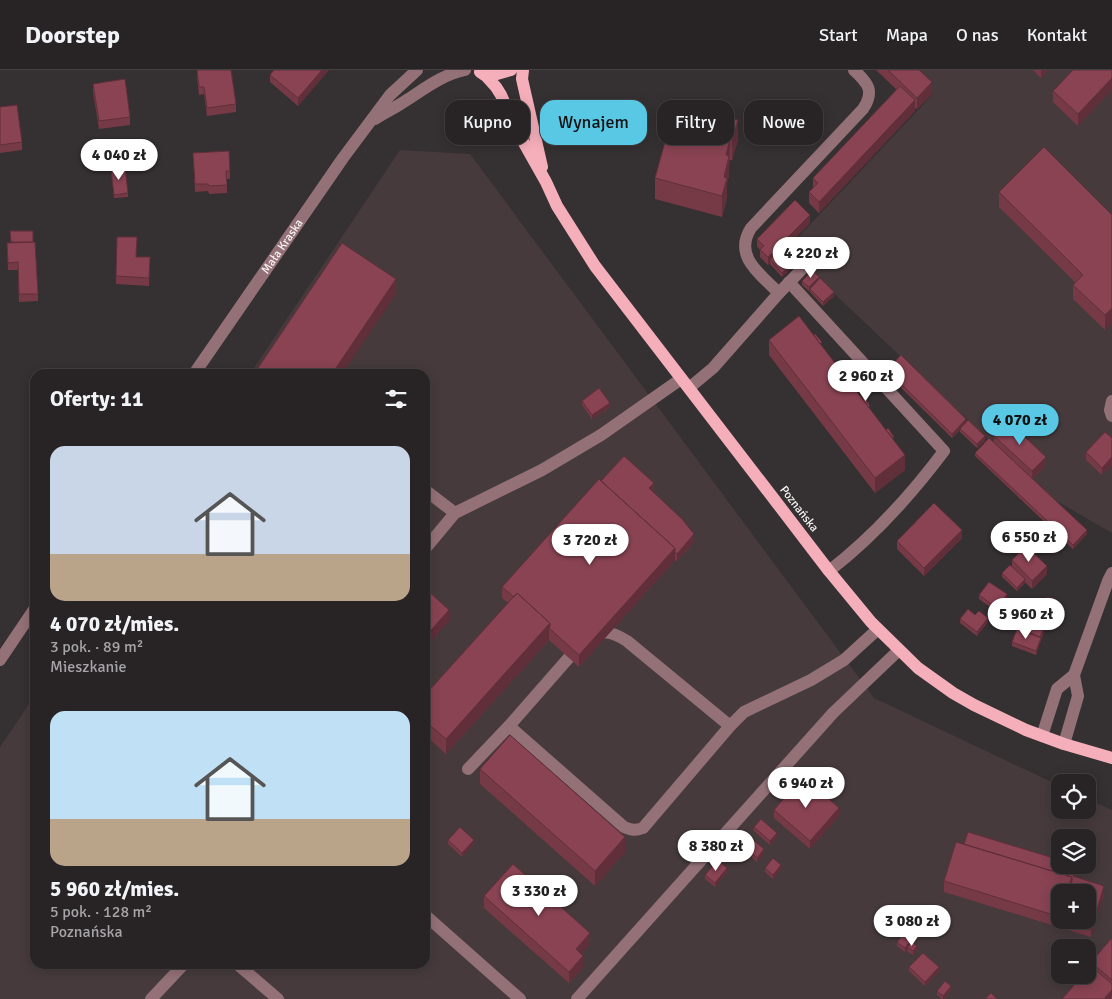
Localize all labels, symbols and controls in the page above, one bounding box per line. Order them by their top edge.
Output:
text: Doorstep [25,20,120,50]
text: Start [819,24,858,46]
text: Mapa [886,24,928,46]
text: O nas [956,24,999,46]
text: Kontakt [1027,24,1087,46]
chip: Kupno [445,100,530,145]
chip: Wynajem [540,100,647,145]
chip: Filtry [657,100,734,145]
chip: Nowe [744,100,823,145]
pin: 4 040 zł [67,138,171,181]
text: 4 040 zł [92,145,146,165]
street label: Mała Kraska [258,216,306,277]
pin: 4 220 zł [759,236,863,279]
text: 4 220 zł [784,243,838,263]
pin: 2 960 zł [814,360,918,402]
text: 2 960 zł [839,366,893,386]
icon: filters [382,385,410,413]
text: Oferty: 11 [50,386,143,412]
pin: 4 070 zł [968,404,1072,446]
text: 4 070 zł [993,410,1047,430]
icon: home [185,479,275,569]
street label: Poznańska [776,483,822,535]
pin: 6 550 zł [977,520,1081,563]
pin: 3 720 zł [538,524,642,566]
text: 6 550 zł [1002,527,1056,547]
text: 3 720 zł [563,530,617,550]
pin: 5 960 zł [974,598,1078,640]
text: 5 960 zł [999,604,1053,624]
text: 4 070 zł/mies. [50,611,179,637]
text: 3 pok. · 89 m² [50,637,143,657]
text: Mieszkanie [50,657,127,677]
icon: home [185,744,275,834]
pin: 6 940 zł [754,766,858,809]
text: 6 940 zł [779,773,833,793]
map controls [1051,774,1096,984]
button: locate [1051,774,1096,819]
button: layers [1051,829,1096,874]
pin: 8 380 zł [664,830,768,872]
text: 8 380 zł [689,836,743,856]
pin: 3 330 zł [487,874,591,917]
text: 5 960 zł/mies. [50,876,179,902]
text: 3 330 zł [512,881,566,901]
button: + [1051,884,1096,929]
text: 5 pok. · 128 m² [50,902,152,922]
pin: 3 080 zł [860,904,964,947]
text: 3 080 zł [885,911,939,931]
text: Poznańska [50,922,123,942]
button: − [1051,939,1096,984]

